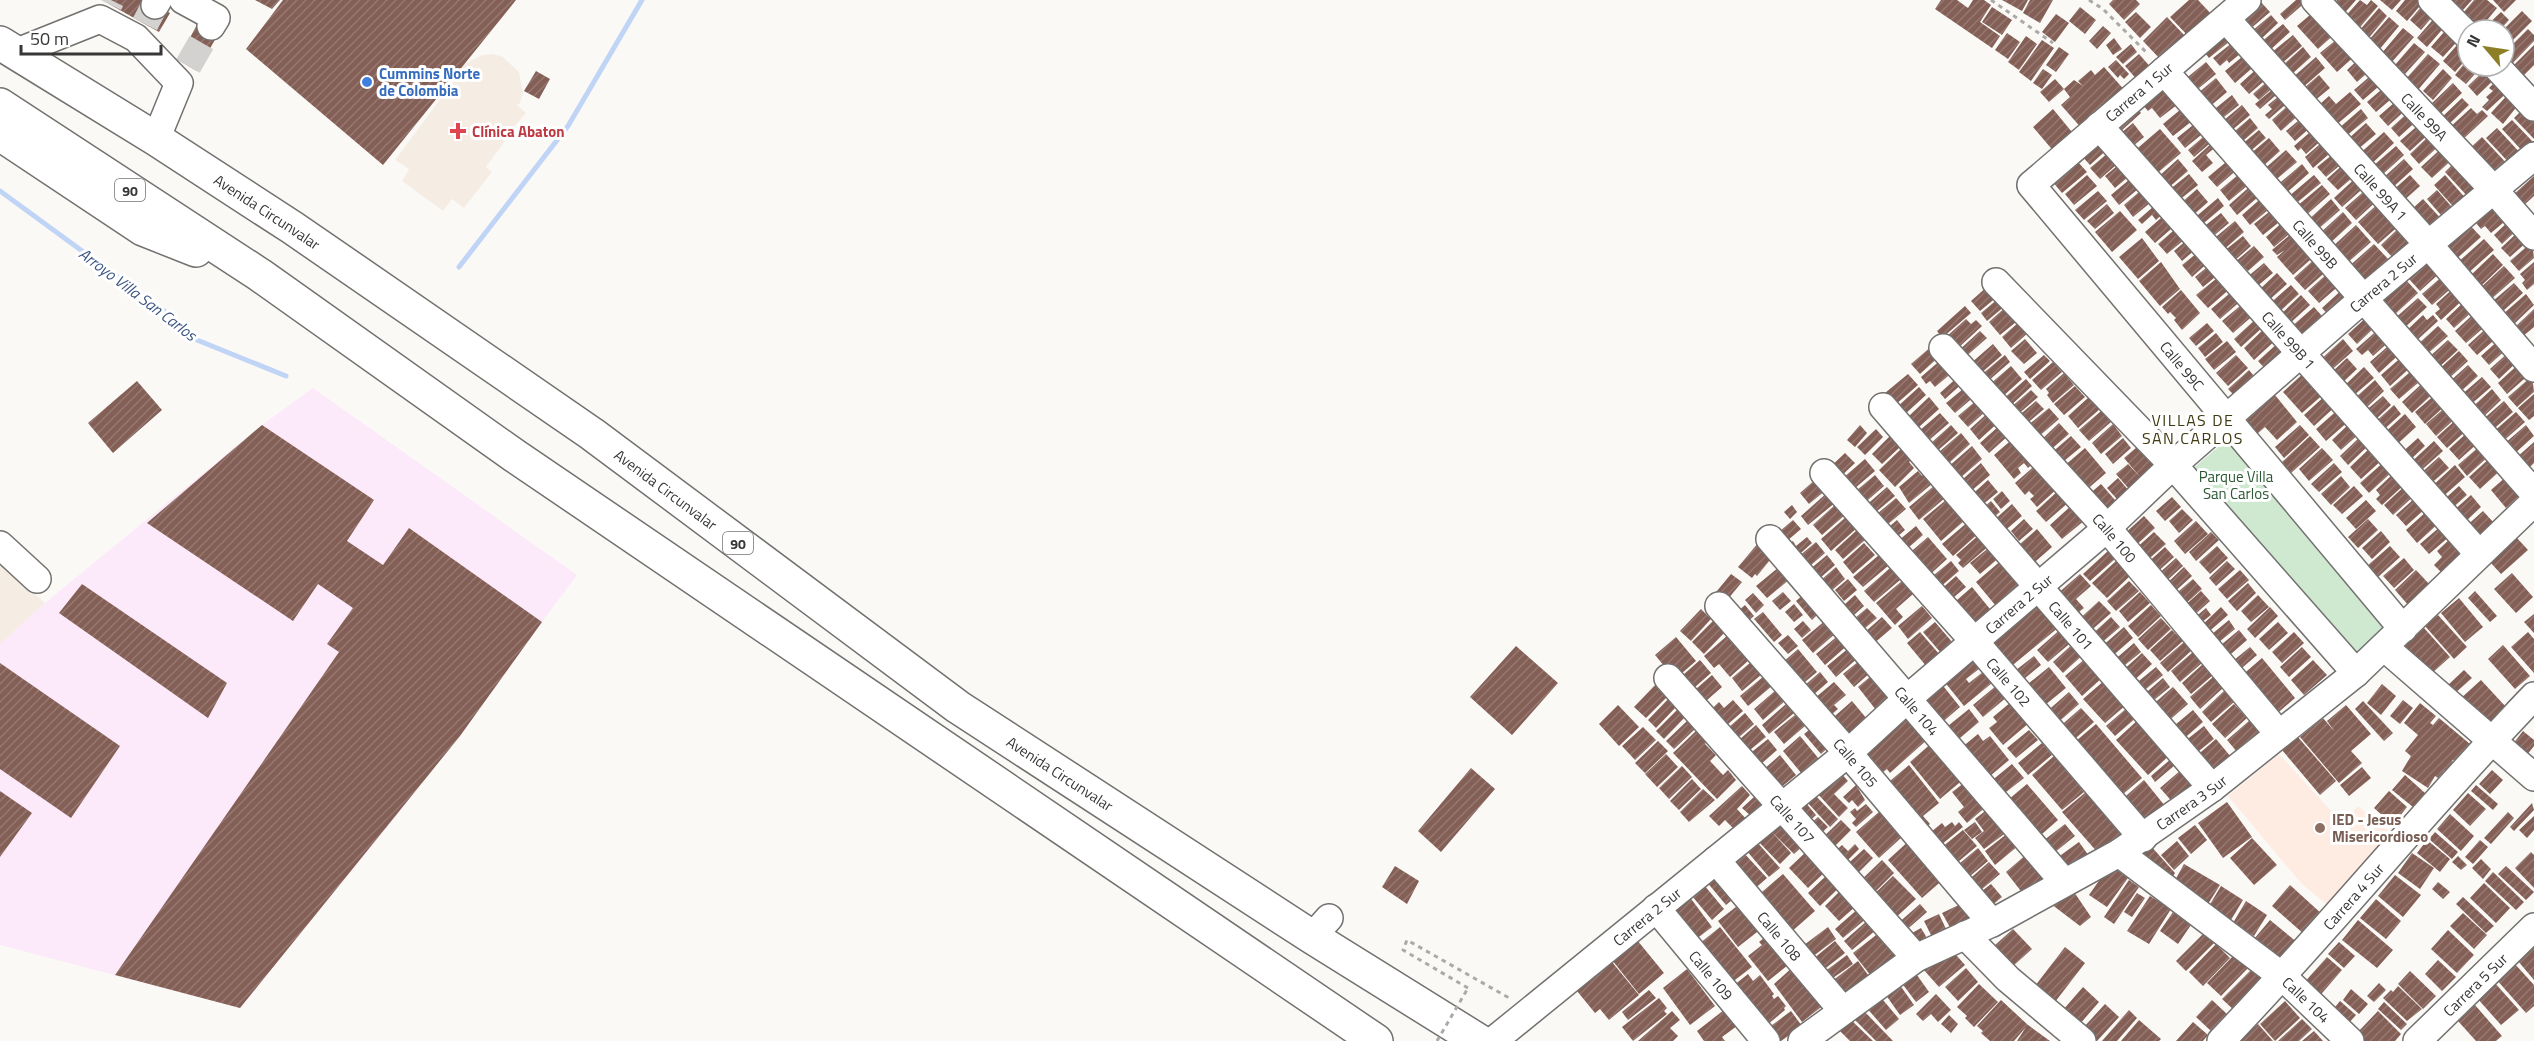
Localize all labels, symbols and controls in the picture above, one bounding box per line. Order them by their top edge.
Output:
scale bar [21,18,160,56]
north arrow [2456,18,2516,78]
text: 50 m [30,25,69,52]
text: N [2460,30,2486,51]
street label: Carrera 1 Sur [2100,57,2178,127]
place label: Cummins Norte de Colombia [379,62,480,102]
marker: Cummins Norte de Colombia [360,75,374,89]
street label: Calle 99A [2396,87,2453,146]
place label: Clínica Abaton [472,120,564,143]
marker: Clínica Abaton [449,122,467,140]
street label: Calle 99A 1 [2349,158,2413,226]
street label: Avenida Circunvalar [209,168,325,255]
road number: 90 [115,179,145,201]
street label: Calle 99B [2287,214,2344,274]
water label: Arroyo Villa San Carlos [74,242,203,347]
street label: Carrera 2 Sur [2344,247,2422,318]
street label: Calle 99B 1 [2257,306,2321,374]
street label: Calle 99C [2155,336,2210,395]
district label: VILLAS DE SAN CARLOS [2142,408,2244,450]
street label: Avenida Circunvalar [610,443,722,535]
park label: Parque Villa San Carlos [2199,465,2274,505]
street label: Calle 100 [2087,508,2143,568]
road number: 90 [723,532,753,554]
street label: Carrera 2 Sur [1980,568,2057,639]
street label: Calle 101 [2043,595,2099,655]
street label: Calle 102 [1981,652,2037,712]
street label: Calle 104 [1889,681,1945,740]
street label: Avenida Circunvalar [1002,730,1118,817]
street label: Calle 105 [1828,733,1884,792]
street label: Carrera 3 Sur [2151,769,2232,835]
street label: Calle 107 [1765,789,1821,848]
place label: IED - Jesus Misericordioso [2332,808,2428,848]
marker: IED - Jesus Misericordioso [2313,821,2327,835]
street label: Carrera 4 Sur [2317,858,2389,935]
street label: Carrera 2 Sur [1607,881,1686,951]
street label: Calle 108 [1752,906,1807,966]
street label: Calle 109 [1684,945,1739,1005]
street label: Carrera 5 Sur [2437,947,2513,1022]
street label: Calle 104 [2277,971,2336,1028]

